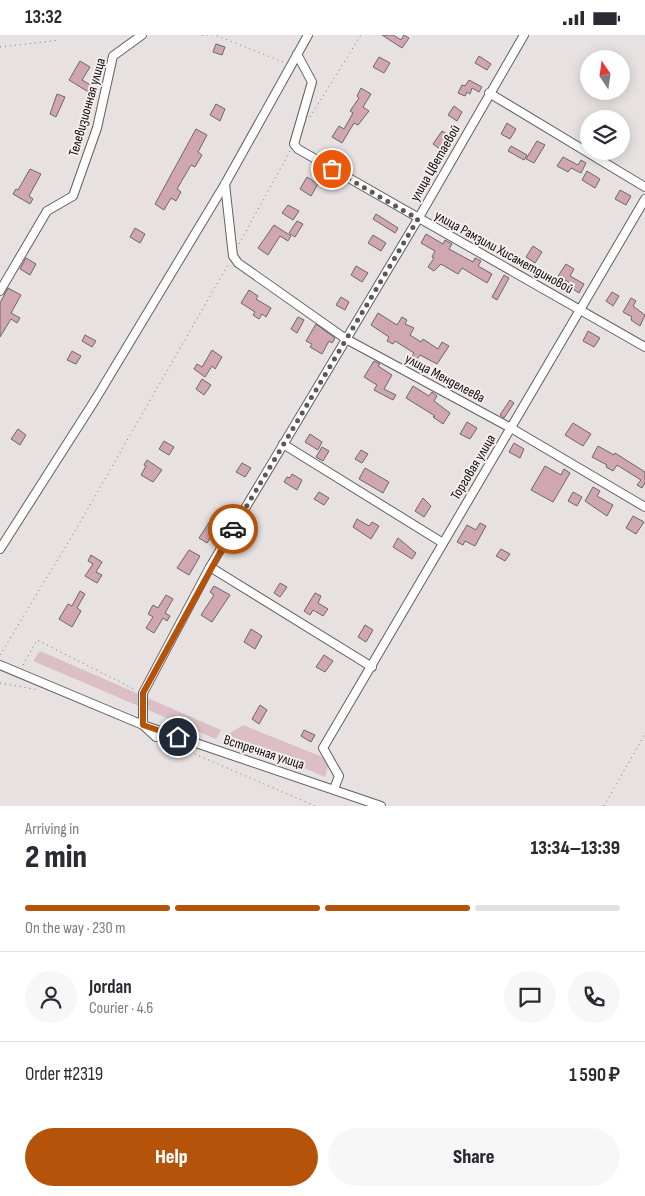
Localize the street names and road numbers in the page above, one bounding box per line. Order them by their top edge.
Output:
street label: Телевизионная улица [65,56,109,158]
street label: улица Цветаевой [406,122,464,204]
street label: улица Рамзили Хисаметдиновой [432,207,576,297]
street label: улица Менделеева [402,350,488,406]
street label: Торговая улица [447,431,499,503]
street label: Встречная улица [221,731,307,773]

